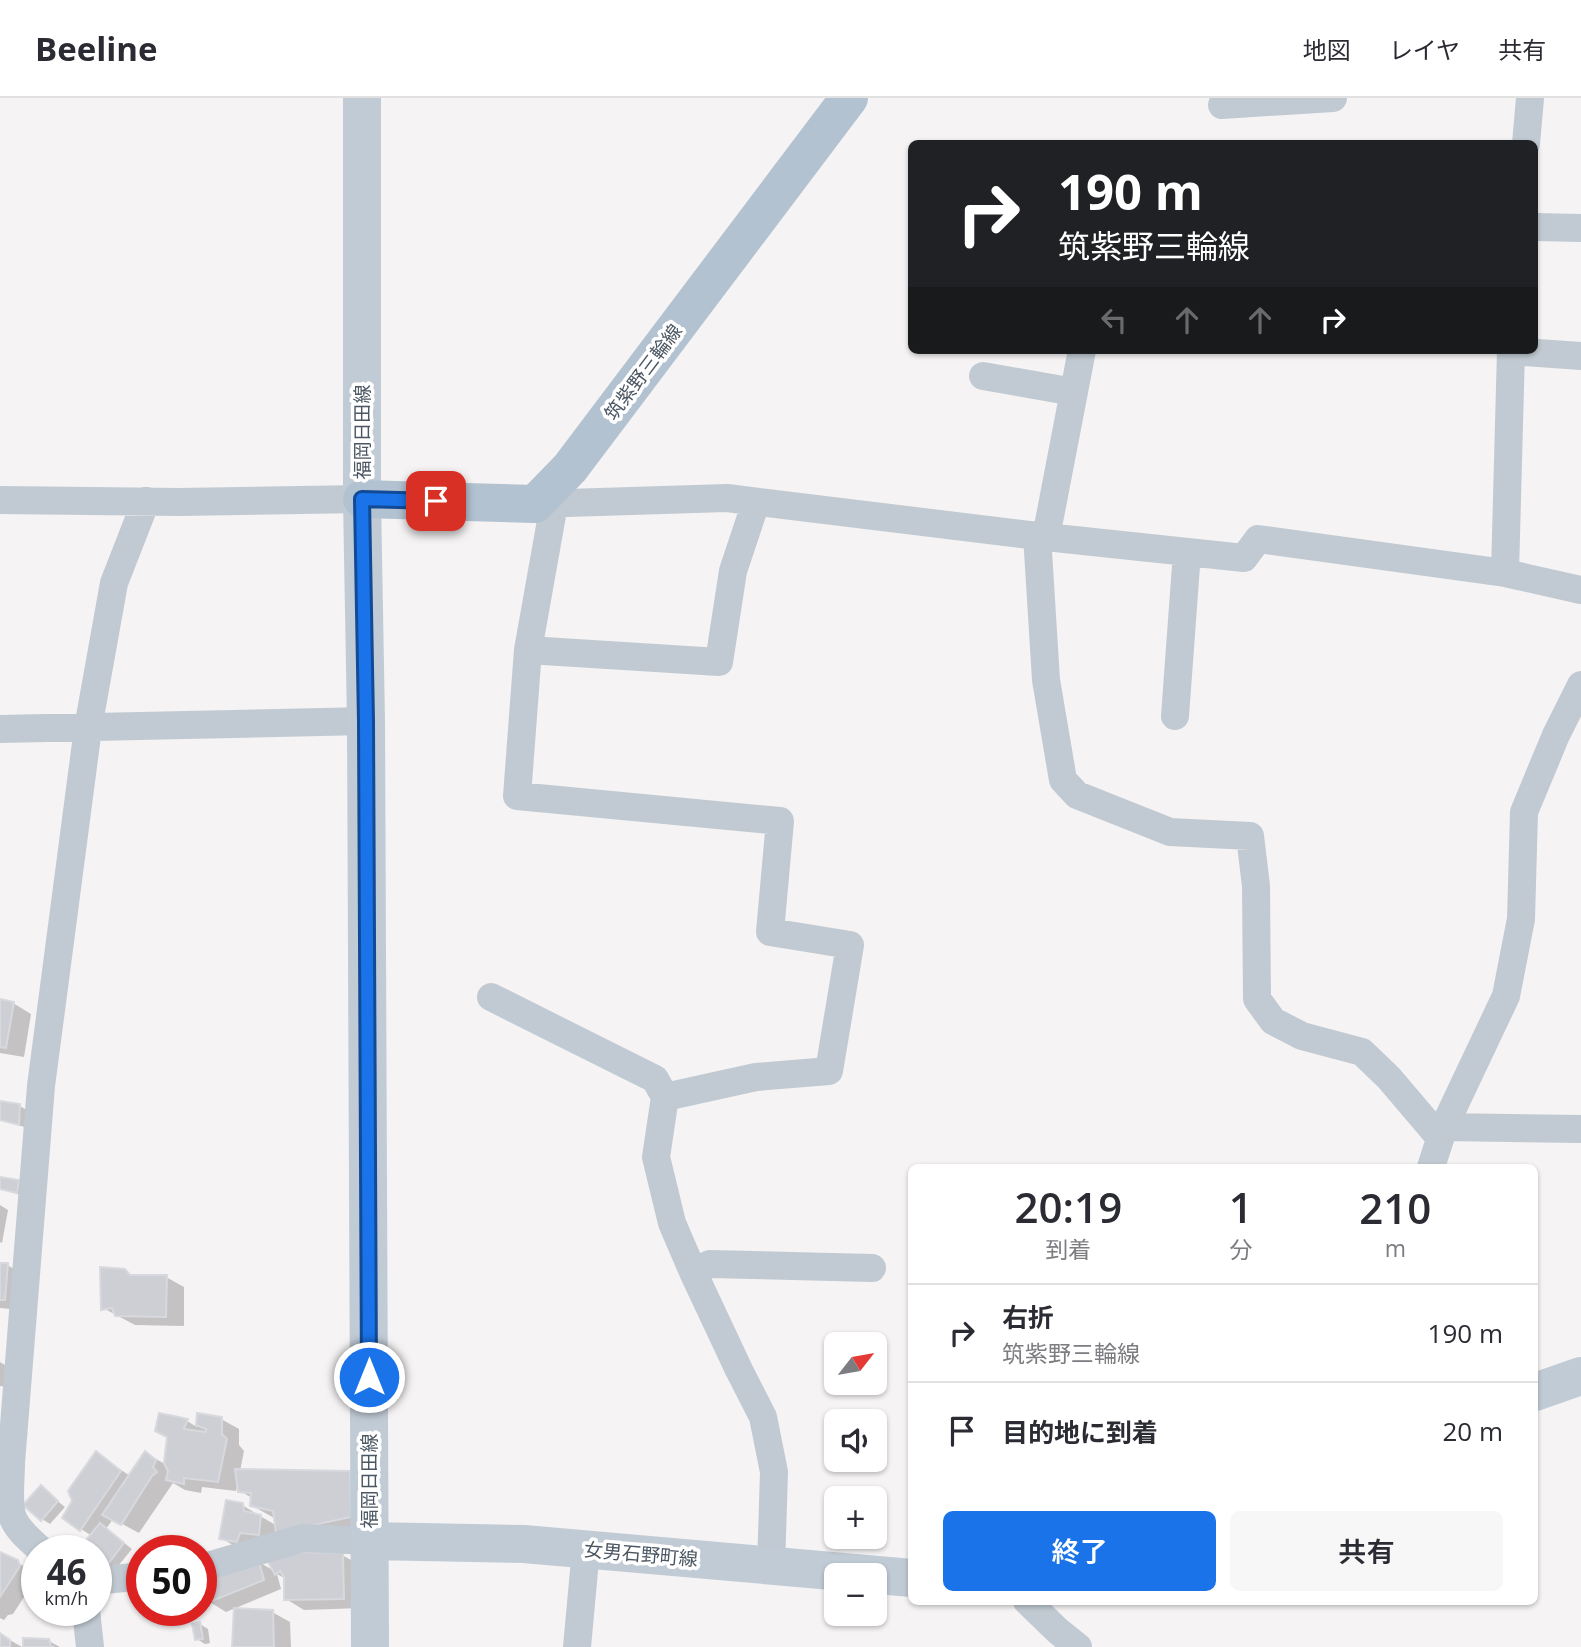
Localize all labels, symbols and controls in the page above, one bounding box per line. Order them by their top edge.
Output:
text: Beeline [35,26,158,71]
text: 地図 [1303,33,1351,66]
text: レイヤ [1389,33,1460,66]
text: 共有 [1498,33,1546,66]
text: 190 m [1058,158,1203,224]
icon: right [943,168,1034,259]
text: 筑紫野三輪線 [1058,224,1250,267]
icon: left [1095,301,1133,339]
icon: ahead [1168,301,1206,339]
icon: ahead [1241,301,1279,339]
icon: right [1314,301,1352,339]
street label: 筑紫野三輪線 [598,319,688,425]
street label: 福岡日田線 [349,384,375,480]
pin [406,471,466,531]
icon: arrive [417,482,455,520]
text: 20:19 [1015,1178,1122,1235]
text: 1 [1229,1178,1253,1235]
text: 210 [1359,1179,1431,1236]
text: m [1385,1232,1406,1264]
text: 到着 [1045,1233,1091,1265]
text: 分 [1229,1233,1252,1265]
text: 右折 [1002,1299,1054,1335]
icon: right [943,1314,981,1352]
text: 190 m [1428,1315,1503,1351]
north arrow [824,1332,887,1395]
map controls [824,1332,887,1626]
text: 筑紫野三輪線 [1002,1337,1140,1369]
position arrow [332,1340,406,1414]
button: sound [824,1409,887,1472]
icon: arrive [943,1412,981,1450]
text: 20 m [1442,1413,1503,1449]
text: 目的地に到着 [1002,1414,1158,1450]
street label: 福岡日田線 [356,1433,382,1529]
button: + [824,1486,887,1549]
button: 終了 [943,1511,1216,1591]
button: 共有 [1230,1511,1503,1591]
speed limit sign: 50 [126,1535,217,1626]
street label: 女男石野町線 [583,1536,699,1572]
text: 46 [46,1548,87,1595]
button: − [824,1563,887,1626]
text: km/h [45,1586,88,1610]

